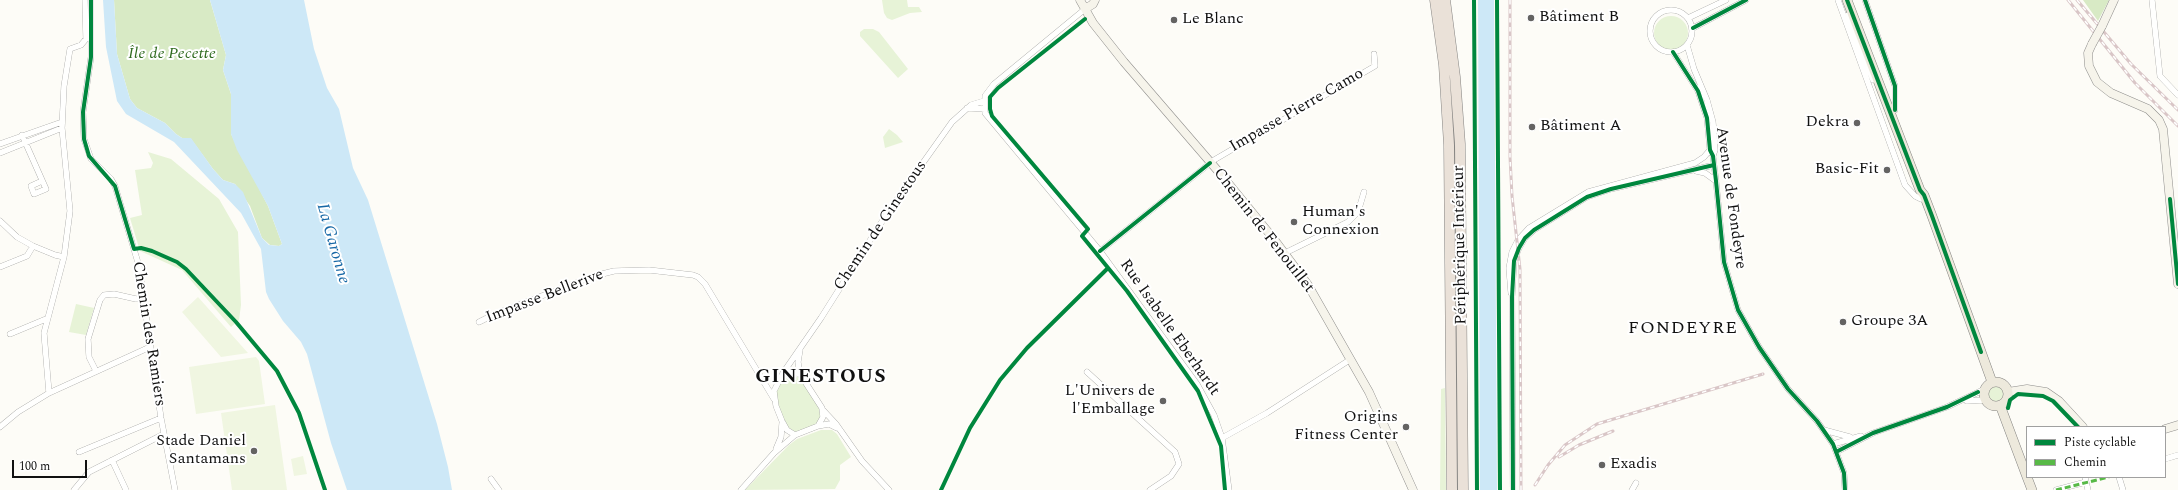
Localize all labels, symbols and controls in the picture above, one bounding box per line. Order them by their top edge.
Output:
place label: Bâtiment B [1539,8,1619,28]
place label: Le Blanc [1182,10,1244,30]
marker: Bâtiment B [1526,13,1536,23]
marker: Le Blanc [1169,15,1179,25]
park label: Île de Pecette [128,45,216,65]
street label: Impasse Pierre Camo [1227,65,1367,157]
place label: Dekra [1806,113,1849,133]
place label: Bâtiment A [1540,117,1622,137]
marker: Dekra [1852,118,1862,128]
marker: Bâtiment A [1527,122,1537,132]
street label: Avenue de Fondeyre [1711,126,1749,270]
street label: Chemin de Ginestous [830,157,932,295]
place label: Basic-Fit [1815,160,1879,180]
street label: Chemin de Fenouillet [1208,165,1318,297]
street label: Périphérique Intérieur [1450,165,1472,325]
marker: Basic-Fit [1882,165,1892,175]
water label: La Garonne [311,201,353,287]
place label: Human's Connexion [1302,203,1379,241]
marker: Human's Connexion [1289,217,1299,227]
street label: Rue Isabelle Eberhardt [1115,256,1223,400]
street label: Chemin des Ramiers [127,260,169,408]
street label: Impasse Bellerive [483,266,607,328]
place label: Groupe 3A [1851,312,1928,332]
marker: Groupe 3A [1838,317,1848,327]
district label: FONDEYRE [1628,318,1738,340]
district label: GINESTOUS [755,366,887,390]
place label: L'Univers de l'Emballage [1065,382,1155,420]
marker: L'Univers de l'Emballage [1158,396,1168,406]
place label: Origins Fitness Center [1294,408,1398,446]
marker: Origins Fitness Center [1401,422,1411,432]
legend [2026,426,2166,478]
place label: Stade Daniel Santamans [156,432,246,470]
text: Piste cyclable [2064,433,2136,452]
marker: Stade Daniel Santamans [249,446,259,456]
scale bar [14,452,89,478]
text: Chemin [2064,453,2107,472]
place label: Exadis [1610,455,1657,475]
text: 100 m [19,457,50,476]
marker: Exadis [1597,460,1607,470]

